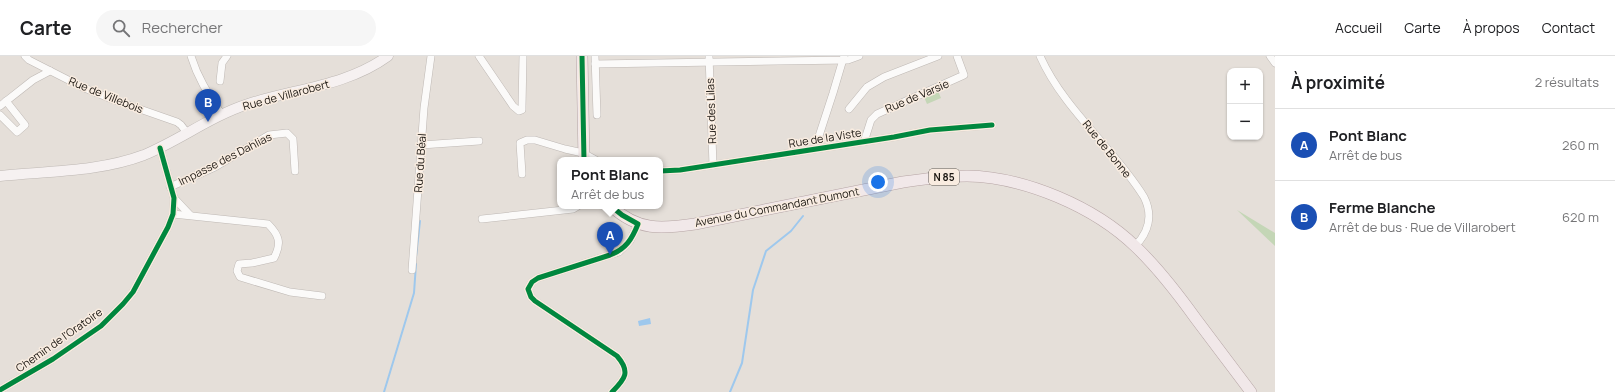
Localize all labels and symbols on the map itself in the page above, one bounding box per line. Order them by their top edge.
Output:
street label: Rue de Villebois [67,73,146,116]
street label: Rue de Varsie [883,75,952,116]
street label: Rue de Villarobert [241,76,331,113]
street label: Rue des Lilas [702,78,719,144]
pin: B [195,89,221,122]
street label: Rue de Bonne [1080,117,1136,181]
street label: Rue de la Viste [787,124,863,151]
street label: Impasse des Dahlias [176,128,274,189]
street label: Rue du Béal [410,133,429,193]
road number: N 85 [929,169,959,185]
your location [868,172,888,192]
street label: Avenue du Commandant Dumont [693,183,860,230]
pin: A [597,222,623,255]
street label: Chemin de l'Oratoire [12,304,105,375]

